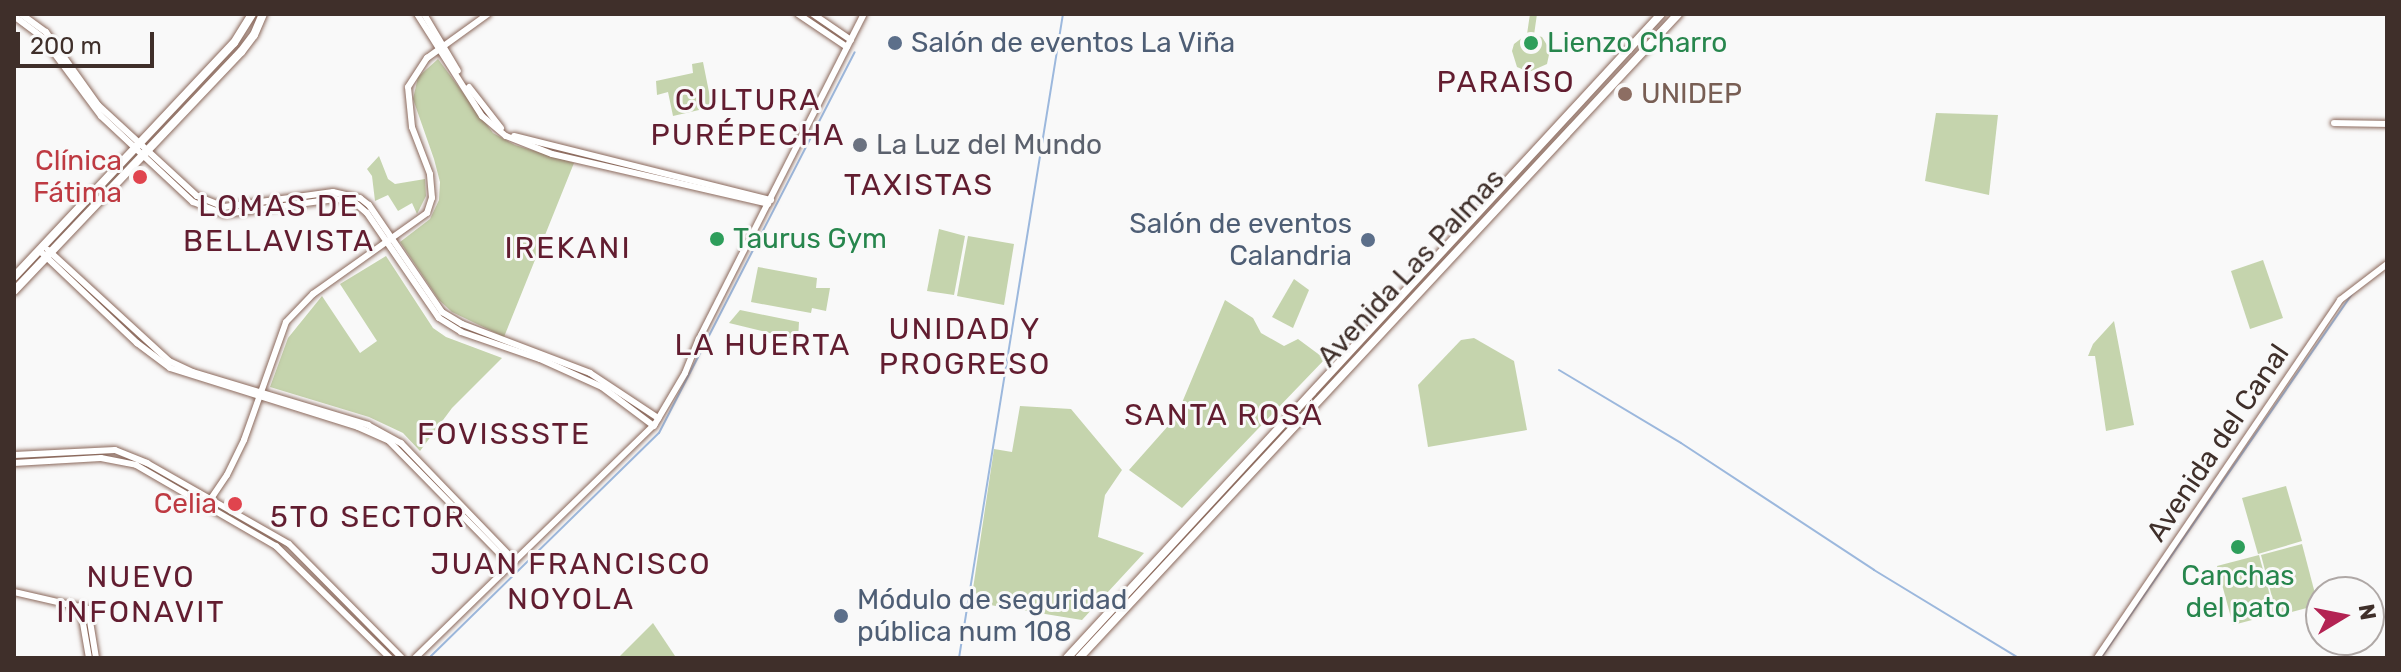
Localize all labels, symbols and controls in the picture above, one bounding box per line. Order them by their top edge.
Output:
scale bar [20,16,158,66]
place label: Salón de eventos La Viña [911,26,1236,60]
place label: Lienzo Charro [1547,26,1727,60]
text: 200 m [30,32,102,60]
marker: Salón de eventos La Viña [886,34,904,52]
marker: Lienzo Charro [1522,34,1540,52]
district label: PARAÍSO [1436,64,1576,100]
place label: UNIDEP [1641,77,1742,111]
district label: CULTURA PURÉPECHA [651,82,845,152]
marker: UNIDEP [1616,85,1634,103]
place label: La Luz del Mundo [876,128,1102,162]
marker: La Luz del Mundo [851,136,869,154]
place label: Clínica Fátima [33,144,122,210]
street label: Avenida Las Palmas [1311,162,1511,374]
marker: Clínica Fátima [129,166,151,188]
district label: TAXISTAS [844,167,994,203]
district label: LOMAS DE BELLAVISTA [183,188,375,258]
place label: Salón de eventos Calandria [1129,207,1352,273]
place label: Taurus Gym [733,222,887,256]
district label: IREKANI [504,230,632,266]
marker: Taurus Gym [708,230,726,248]
marker: Salón de eventos Calandria [1359,231,1377,249]
district label: UNIDAD Y PROGRESO [879,311,1051,382]
district label: LA HUERTA [674,327,852,363]
street label: Avenida del Canal [2140,338,2296,548]
district label: SANTA ROSA [1124,397,1324,433]
district label: FOVISSSTE [417,416,591,452]
place label: Celia [154,487,217,521]
marker: Celia [224,493,246,515]
district label: 5TO SECTOR [270,499,466,535]
marker: Canchas del pato [2229,538,2247,556]
district label: JUAN FRANCISCO NOYOLA [430,546,712,616]
district label: NUEVO INFONAVIT [56,559,226,630]
place label: Canchas del pato [2181,559,2295,625]
north arrow [2305,576,2385,656]
place label: Módulo de seguridad pública num 108 [857,583,1127,649]
text: N [2352,602,2382,622]
marker: Módulo de seguridad pública num 108 [832,607,850,625]

